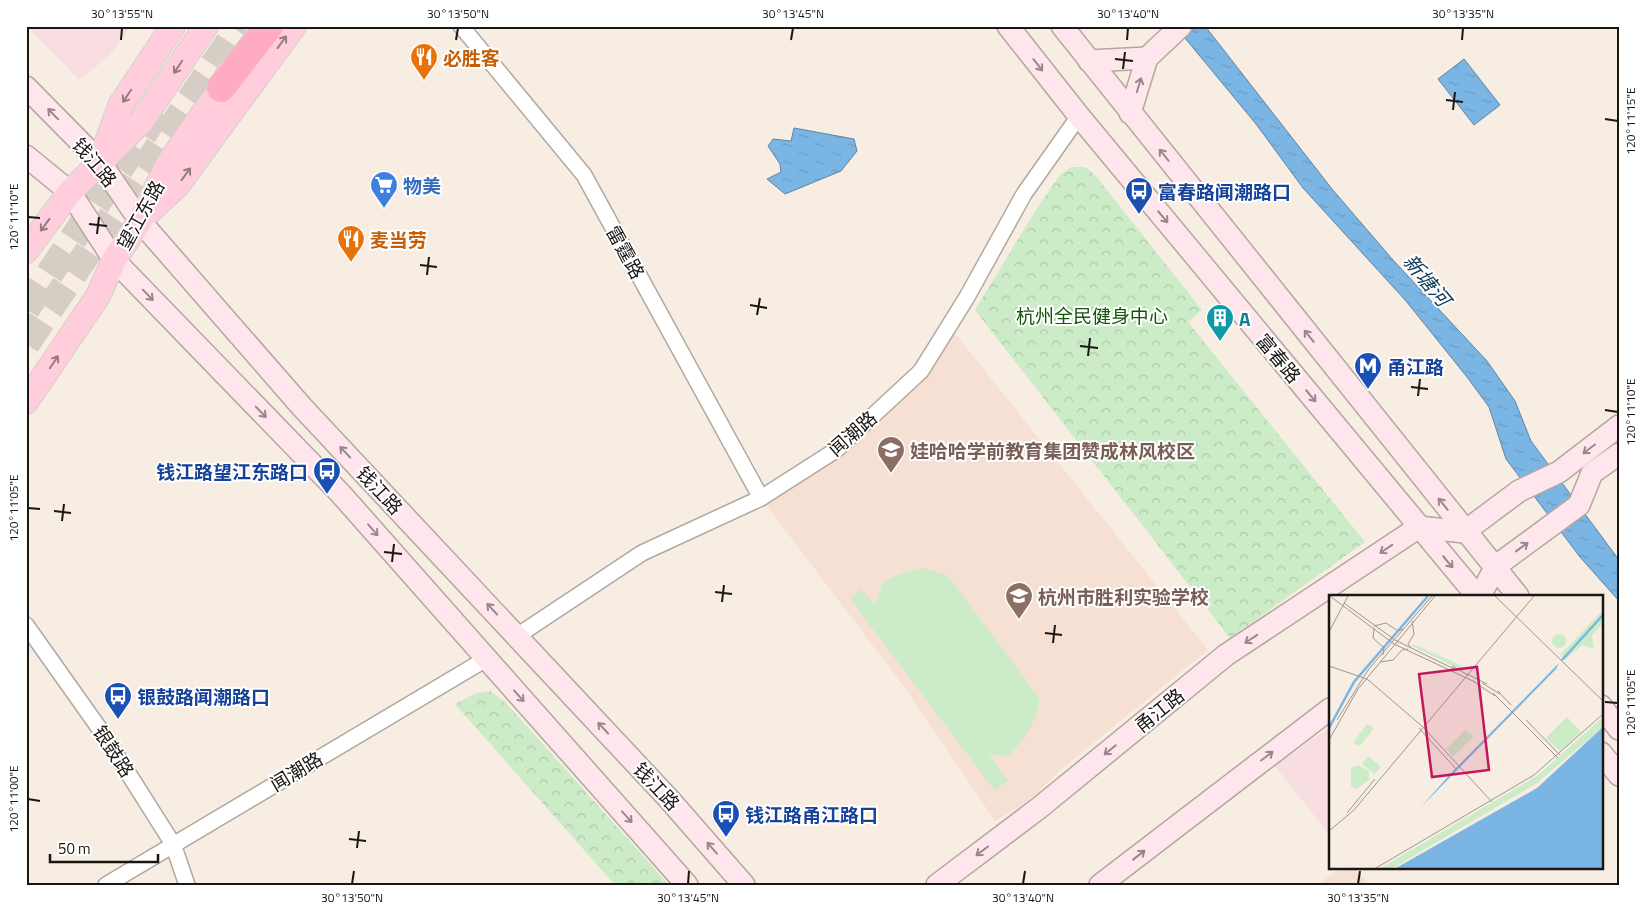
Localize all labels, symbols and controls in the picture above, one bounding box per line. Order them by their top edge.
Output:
text: 30°13'55"N [91,4,153,23]
text: 30°13'50"N [427,4,489,23]
text: 30°13'45"N [762,4,824,23]
text: 30°13'40"N [1097,4,1159,23]
text: 30°13'35"N [1432,4,1494,23]
one-way arrow [277,35,287,49]
restaurant icon: 必胜客 [409,42,439,81]
place label: 必胜客 [443,43,500,72]
one-way arrow [1032,58,1043,71]
one-way arrow [173,59,183,73]
one-way arrow [1134,77,1144,93]
text: 120°11'15"E [1621,87,1640,155]
one-way arrow [122,89,132,103]
one-way arrow [47,108,59,121]
street label: 钱江路 [66,131,124,193]
one-way arrow [1158,148,1169,161]
one-way arrow [181,167,191,181]
supermarket icon: 物美 [369,170,399,209]
place label: 物美 [403,171,441,200]
street label: 望江东路 [109,175,171,255]
bus stop icon: 富春路闻潮路口 [1124,176,1154,215]
place label: 富春路闻潮路口 [1158,177,1291,206]
text: 120°11'10"E [4,183,23,251]
one-way arrow [1157,211,1168,224]
one-way arrow [40,218,50,232]
street label: 雷霆路 [599,220,653,284]
restaurant icon: 麦当劳 [336,224,366,263]
place label: 麦当劳 [370,225,427,254]
water label: 新塘河 [1396,247,1461,316]
one-way arrow [142,289,154,301]
park label: 杭州全民健身中心 [1016,301,1168,330]
building icon: A [1205,303,1235,342]
place label: A [1239,304,1251,333]
street label: 富春路 [1250,327,1308,389]
one-way arrow [1303,330,1314,343]
metro station icon: 甬江路 [1353,351,1383,390]
place label: 甬江路 [1387,352,1444,381]
one-way arrow [48,355,59,369]
text: 120°11'10"E [1621,378,1640,446]
one-way arrow [1306,390,1317,403]
street label: 闻潮路 [821,403,883,463]
one-way arrow [255,405,267,418]
school or university icon: 娃哈哈学前教育集团赞成林风校区 [876,435,906,474]
place label: 娃哈哈学前教育集团赞成林风校区 [910,436,1195,465]
one-way arrow [1582,444,1596,454]
one-way arrow [339,446,351,459]
bus stop icon: 钱江路望江东路口 [312,456,342,495]
place label: 钱江路望江东路口 [156,457,308,486]
street label: 钱江路 [350,459,410,521]
text: 120°11'05"E [4,474,23,542]
one-way arrow [1437,498,1448,511]
one-way arrow [367,523,378,536]
one-way arrow [1515,542,1529,552]
one-way arrow [1379,543,1393,554]
one-way arrow [1443,555,1454,568]
school or university icon: 杭州市胜利实验学校 [1004,581,1034,620]
place label: 杭州市胜利实验学校 [1038,582,1209,611]
inset map [1329,595,1602,868]
one-way arrow [486,603,498,616]
one-way arrow [1244,634,1258,644]
text: 120°11'05"E [1621,669,1640,737]
bus stop icon: 银鼓路闻潮路口 [103,681,133,720]
street label: 甬江路 [1128,681,1190,739]
place label: 银鼓路闻潮路口 [137,682,270,711]
one-way arrow [513,689,524,702]
street label: 银鼓路 [86,719,142,783]
one-way arrow [597,722,609,734]
street label: 闻潮路 [264,744,328,798]
one-way arrow [1103,745,1116,756]
one-way arrow [1260,750,1273,761]
street label: 钱江路 [627,755,687,817]
text: 120°11'00"E [4,765,23,833]
bus stop icon: 钱江路甬江路口 [711,799,741,838]
place label: 钱江路甬江路口 [745,800,878,829]
one-way arrow [621,810,632,823]
scale bar [50,831,158,863]
text: 50 m [58,837,91,860]
one-way arrow [707,842,718,855]
one-way arrow [975,846,989,856]
one-way arrow [1132,849,1145,860]
text: 30°13'50"N [321,888,383,907]
text: 30°13'45"N [657,888,719,907]
text: 30°13'40"N [992,888,1054,907]
text: 30°13'35"N [1327,888,1389,907]

